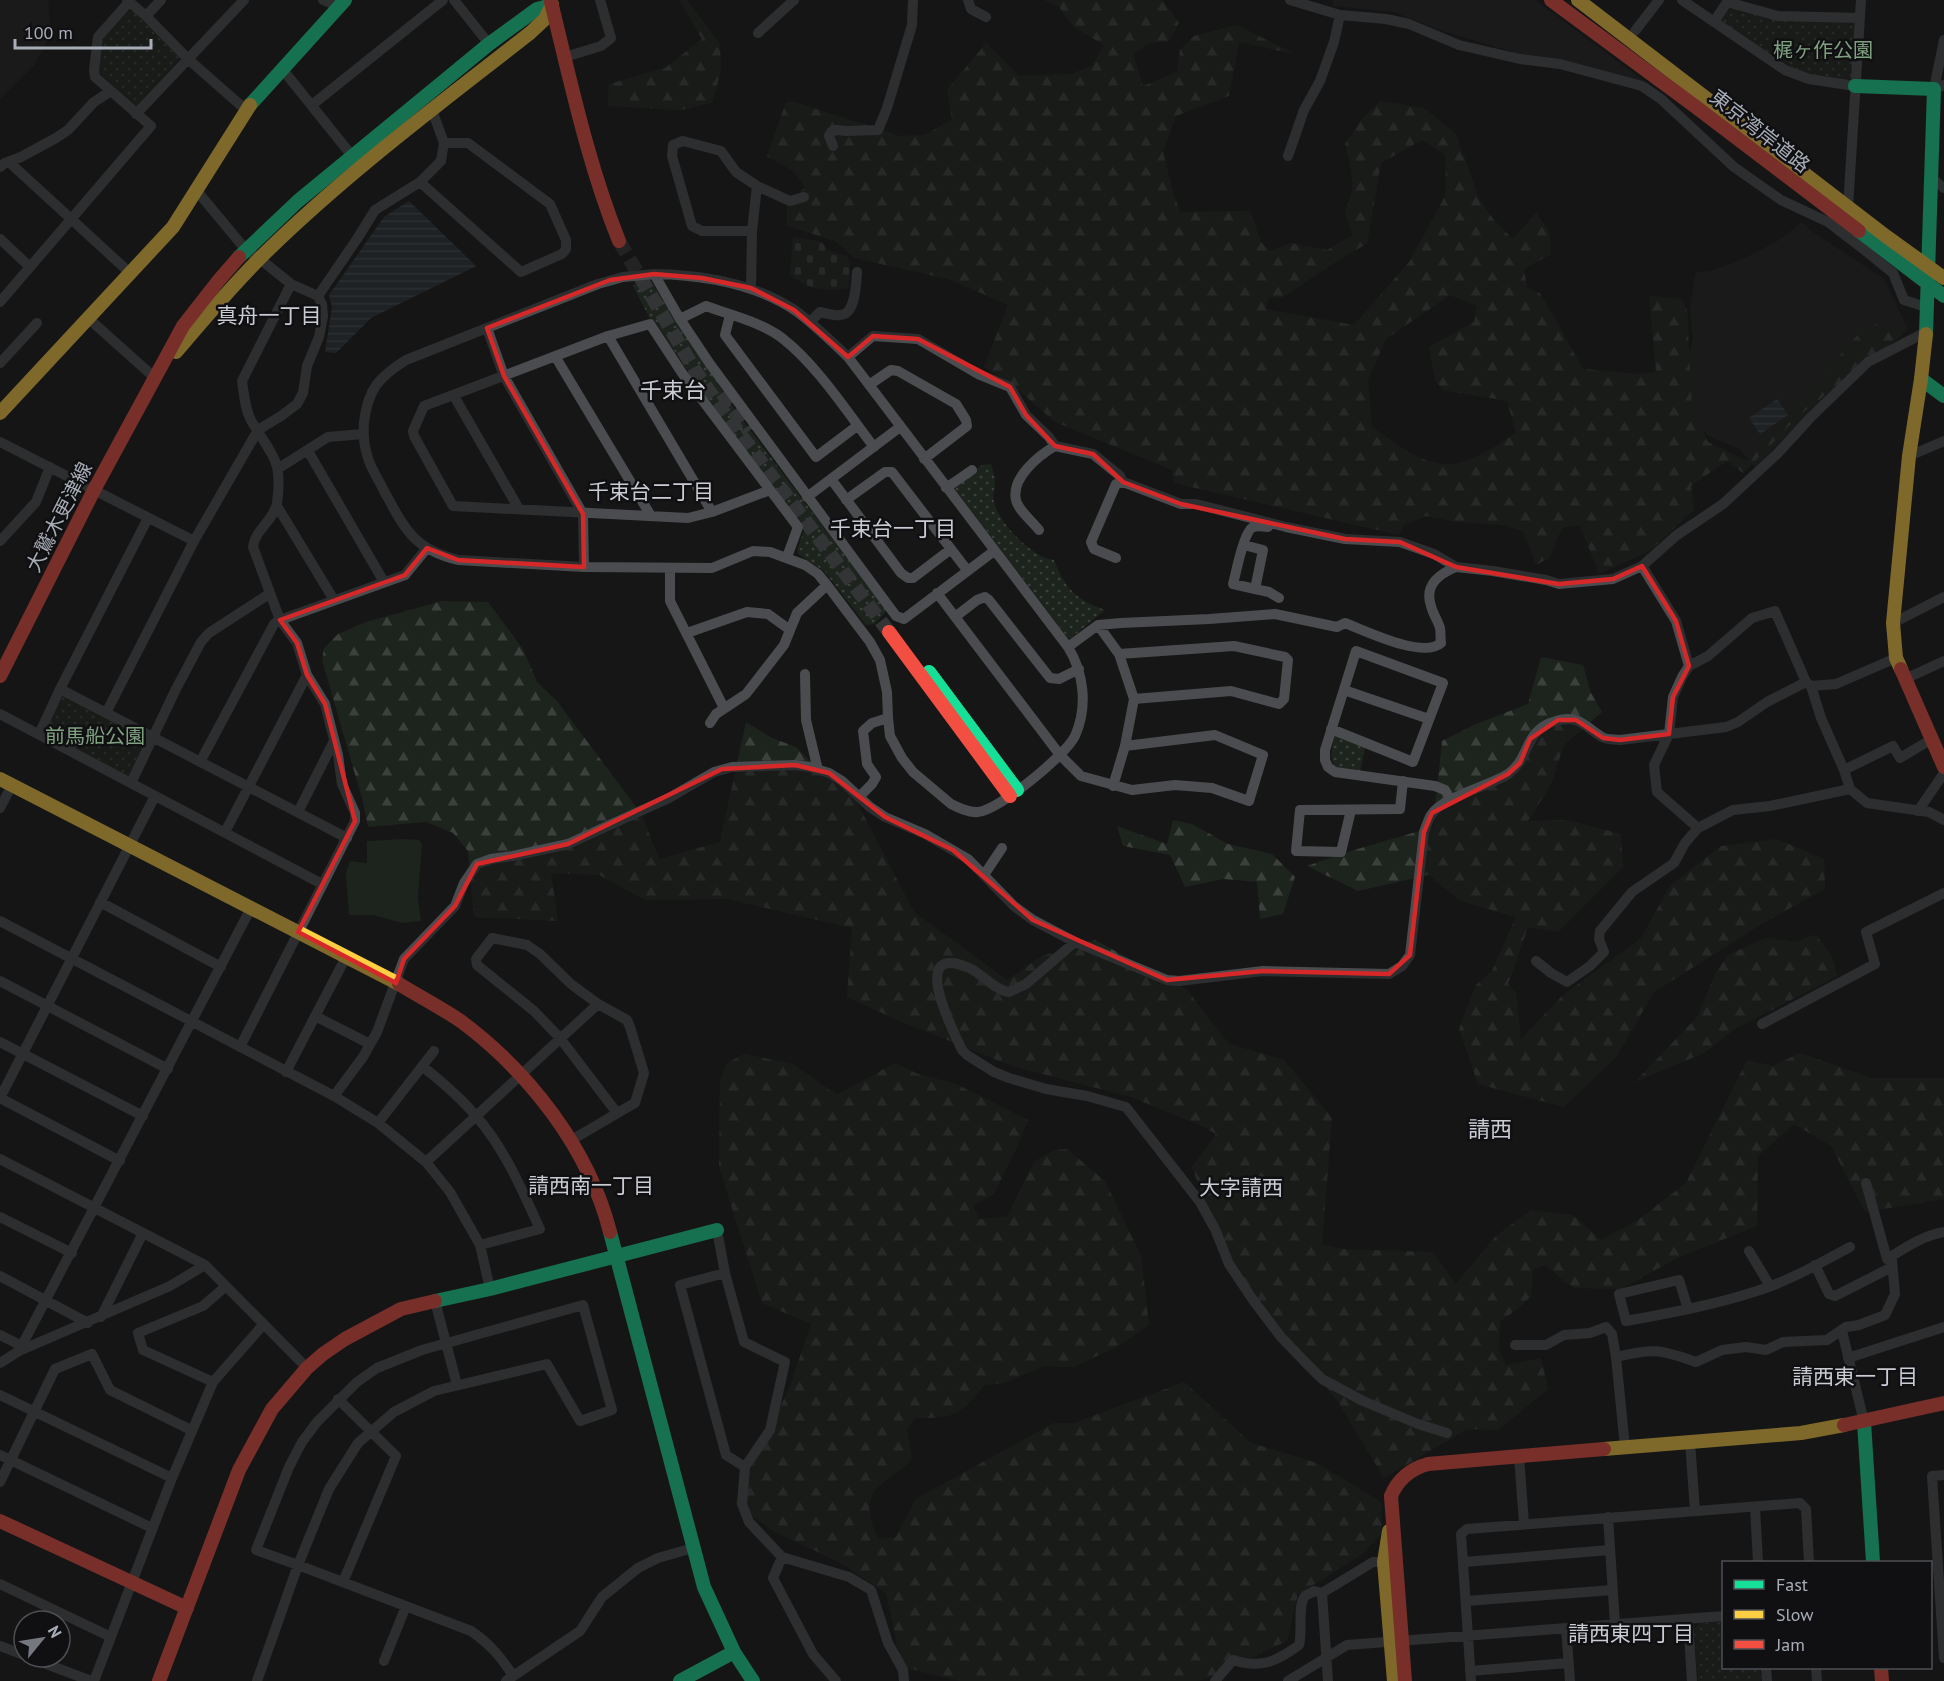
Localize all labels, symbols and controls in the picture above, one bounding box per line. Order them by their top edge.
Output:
scale bar [15,12,152,50]
text: 100 m [24,21,73,44]
park label: 梶ヶ作公園 [1773,37,1873,63]
street label: 東京湾岸道路 [1705,84,1815,178]
district label: 真舟一丁目 [217,302,322,329]
district label: 千束台 [640,376,706,404]
street label: 大鷲木更津線 [20,458,98,576]
district label: 千束台二丁目 [588,478,714,505]
district label: 千束台一丁目 [830,515,956,542]
park label: 前馬船公園 [45,723,145,749]
district label: 請西 [1468,1115,1512,1143]
district label: 請西南一丁目 [528,1172,654,1199]
district label: 大字請西 [1199,1174,1283,1201]
district label: 請西東一丁目 [1792,1363,1918,1390]
legend [1722,1561,1932,1669]
text: Fast [1776,1573,1808,1596]
text: Slow [1776,1603,1814,1626]
north arrow [12,1609,72,1669]
district label: 請西東四丁目 [1568,1620,1694,1647]
text: N [44,1622,66,1641]
text: Jam [1775,1633,1805,1656]

